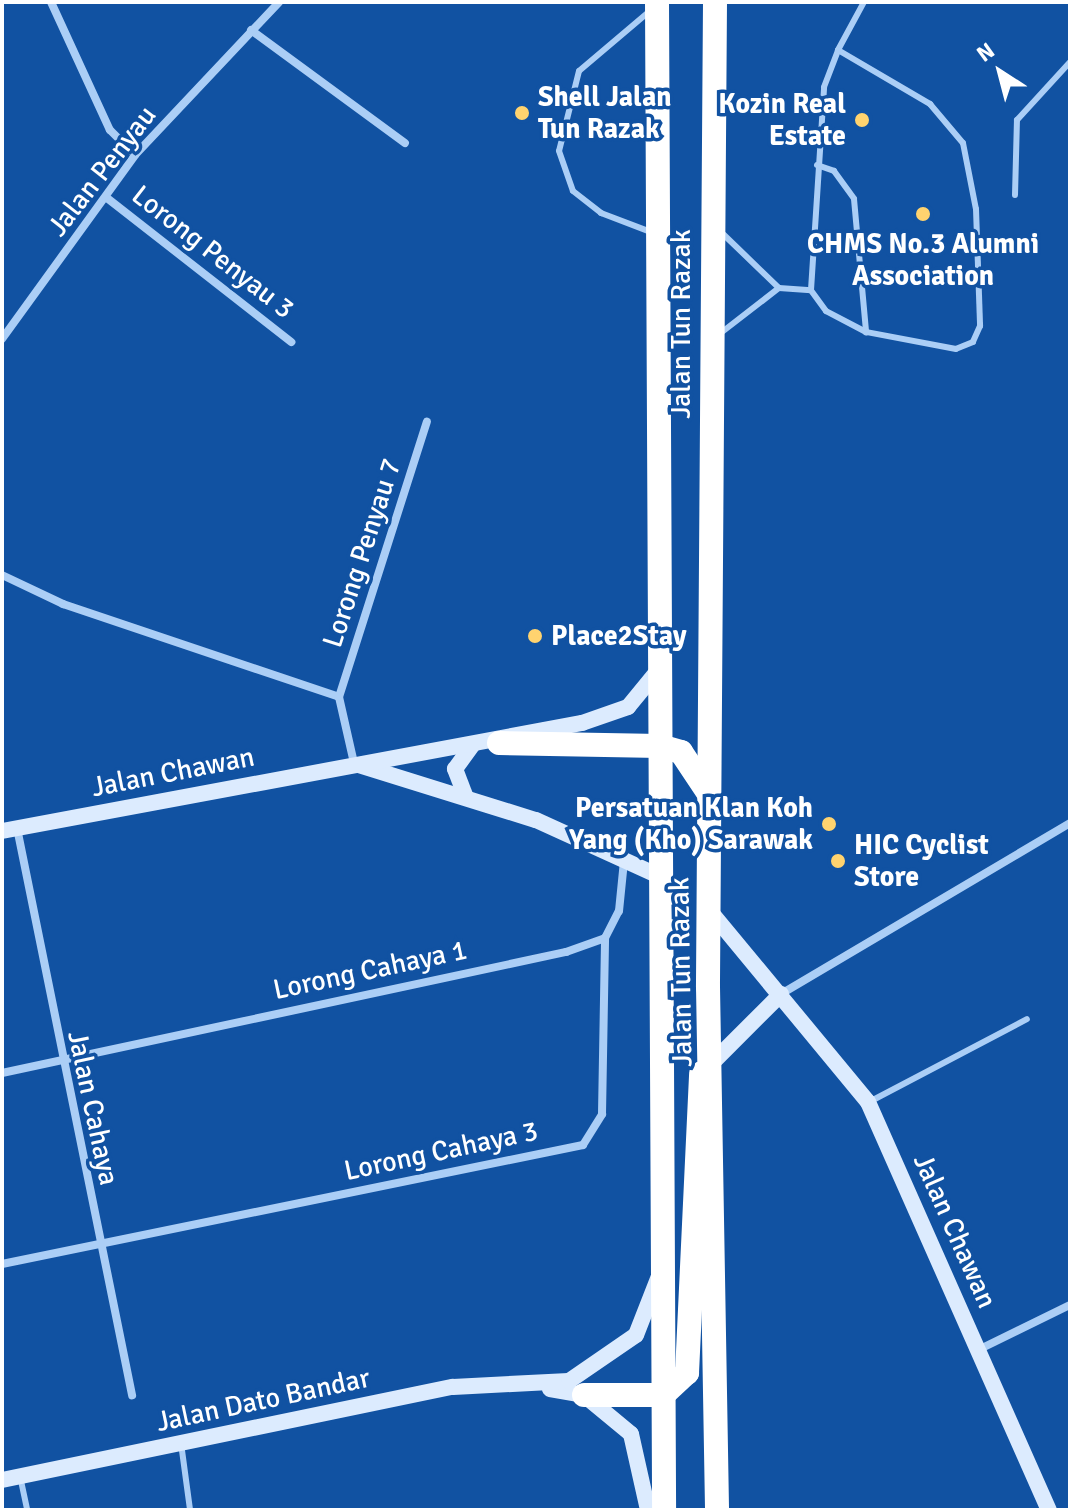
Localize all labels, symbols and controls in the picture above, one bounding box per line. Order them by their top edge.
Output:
north arrow [960,32,1040,112]
text: N [971,37,1000,68]
place label: Shell Jalan Tun Razak [538,80,672,146]
place label: Kozin Real Estate [718,87,846,153]
street label: Jalan Penyau [41,99,163,243]
marker: Shell Jalan Tun Razak [513,104,531,122]
marker: Kozin Real Estate [853,111,871,129]
street label: Lorong Penyau 3 [125,178,301,326]
marker: CHMS No.3 Alumni Association [914,205,932,223]
place label: CHMS No.3 Alumni Association [807,227,1039,293]
street label: Jalan Tun Razak [664,229,698,419]
street label: Lorong Penyau 7 [316,454,408,652]
place label: Place2Stay [551,619,687,653]
marker: Place2Stay [526,627,544,645]
street label: Jalan Chawan [89,740,257,804]
place label: Persatuan Klan Koh Yang (Kho) Sarawak [569,791,813,857]
marker: Persatuan Klan Koh Yang (Kho) Sarawak [820,815,838,833]
place label: HIC Cyclist Store [854,828,989,894]
marker: HIC Cyclist Store [829,852,847,870]
street label: Jalan Tun Razak [663,877,699,1067]
street label: Lorong Cahaya 1 [270,933,470,1007]
street label: Jalan Cahaya [60,1028,126,1188]
street label: Lorong Cahaya 3 [341,1114,541,1188]
street label: Jalan Chawan [906,1149,1004,1313]
street label: Jalan Dato Bandar [153,1361,373,1439]

